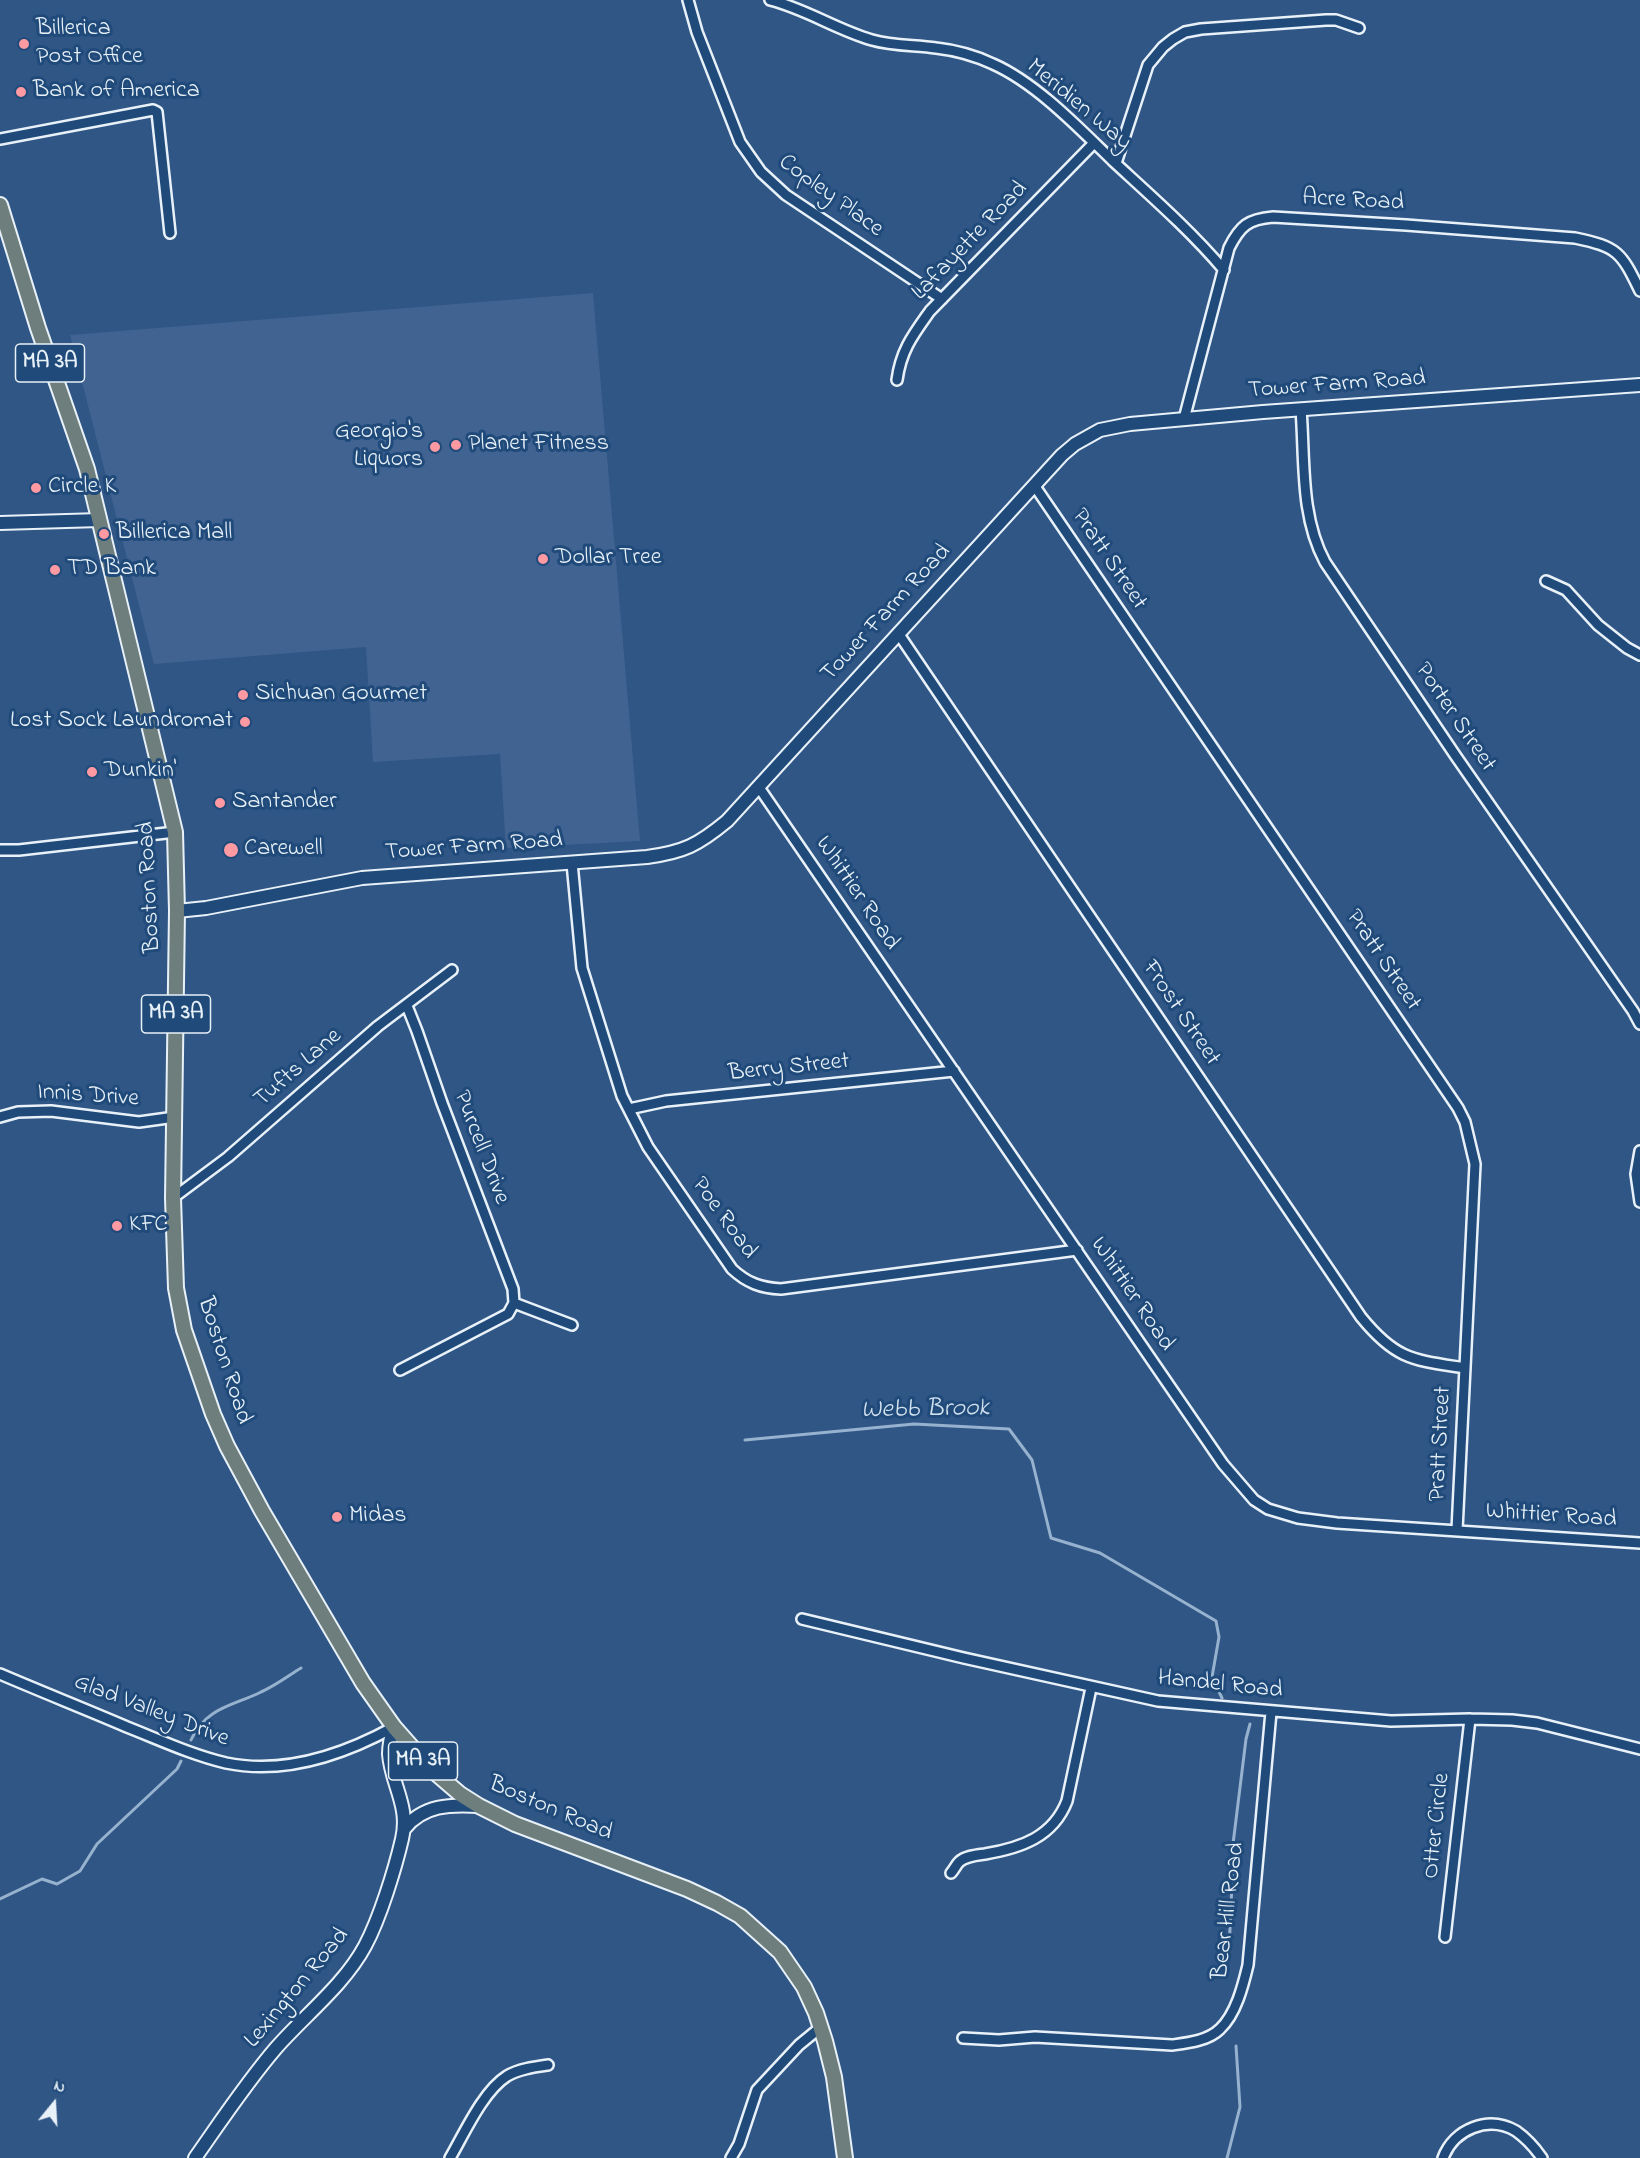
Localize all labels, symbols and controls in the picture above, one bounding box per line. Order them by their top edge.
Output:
place label: Billerica Post Office [36,16,143,72]
marker: Billerica Post Office [17,37,31,51]
street label: Meridien Way [1020,54,1136,158]
place label: Bank of America [33,78,200,106]
marker: Bank of America [14,85,28,99]
street label: Copley Place [772,149,888,245]
street label: Lafayette Road [907,176,1035,308]
street label: Acre Road [1301,185,1405,219]
road number: MA 3A [16,344,84,382]
street label: Tower Farm Road [1247,365,1427,407]
place label: Georgio's Liquors [335,419,423,475]
place label: Planet Fitness [468,431,609,459]
marker: Planet Fitness [449,438,463,452]
marker: Georgio's Liquors [428,440,442,454]
place label: Circle K [48,474,116,502]
marker: Circle K [29,481,43,495]
street label: Pratt Street [1064,504,1152,616]
place label: Billerica Mall [116,520,232,548]
marker: Billerica Mall [97,527,111,541]
street label: Tower Farm Road [816,539,958,689]
place label: Dollar Tree [555,545,662,573]
marker: Dollar Tree [536,552,550,566]
place label: TD Bank [67,556,156,584]
marker: TD Bank [48,563,62,577]
street label: Porter Street [1407,658,1501,778]
place label: Sichuan Gourmet [255,681,427,709]
marker: Sichuan Gourmet [236,688,250,702]
place label: Lost Sock Laundromat [10,708,233,736]
marker: Lost Sock Laundromat [238,715,252,729]
place label: Dunkin' [104,758,176,786]
marker: Dunkin' [85,765,99,779]
place label: Santander [232,789,337,817]
marker: Santander [213,796,227,810]
street label: Boston Road [133,821,169,953]
street label: Tower Farm Road [384,827,564,869]
street label: Whittier Road [807,832,905,956]
place label: Carewell [244,836,323,864]
marker: Carewell [222,841,240,859]
street label: Pratt Street [1338,905,1426,1017]
street label: Frost Street [1134,956,1226,1072]
road number: MA 3A [142,995,210,1033]
street label: Tufts Lane [249,1023,349,1115]
street label: Berry Street [727,1048,851,1090]
street label: Innis Drive [36,1079,140,1115]
street label: Purcell Drive [445,1087,515,1209]
street label: Poe Road [684,1173,762,1265]
place label: KFC [129,1212,167,1240]
marker: KFC [110,1219,124,1233]
street label: Whittier Road [1082,1233,1180,1357]
street label: Boston Road [189,1294,257,1428]
street label: Pratt Street [1425,1386,1459,1502]
water label: Webb Brook [861,1394,989,1428]
street label: Whittier Road [1485,1498,1617,1536]
place label: Midas [349,1503,407,1531]
marker: Midas [330,1510,344,1524]
street label: Handel Road [1156,1665,1284,1707]
street label: Glad Valley Drive [69,1669,233,1755]
road number: MA 3A [388,1742,458,1780]
street label: Boston Road [484,1771,616,1849]
street label: Otter Circle [1418,1772,1458,1880]
street label: Bear Hill Road [1207,1841,1253,1981]
street label: Lexington Road [239,1923,357,2055]
north arrow [24,2074,84,2134]
text: N [51,2074,68,2100]

